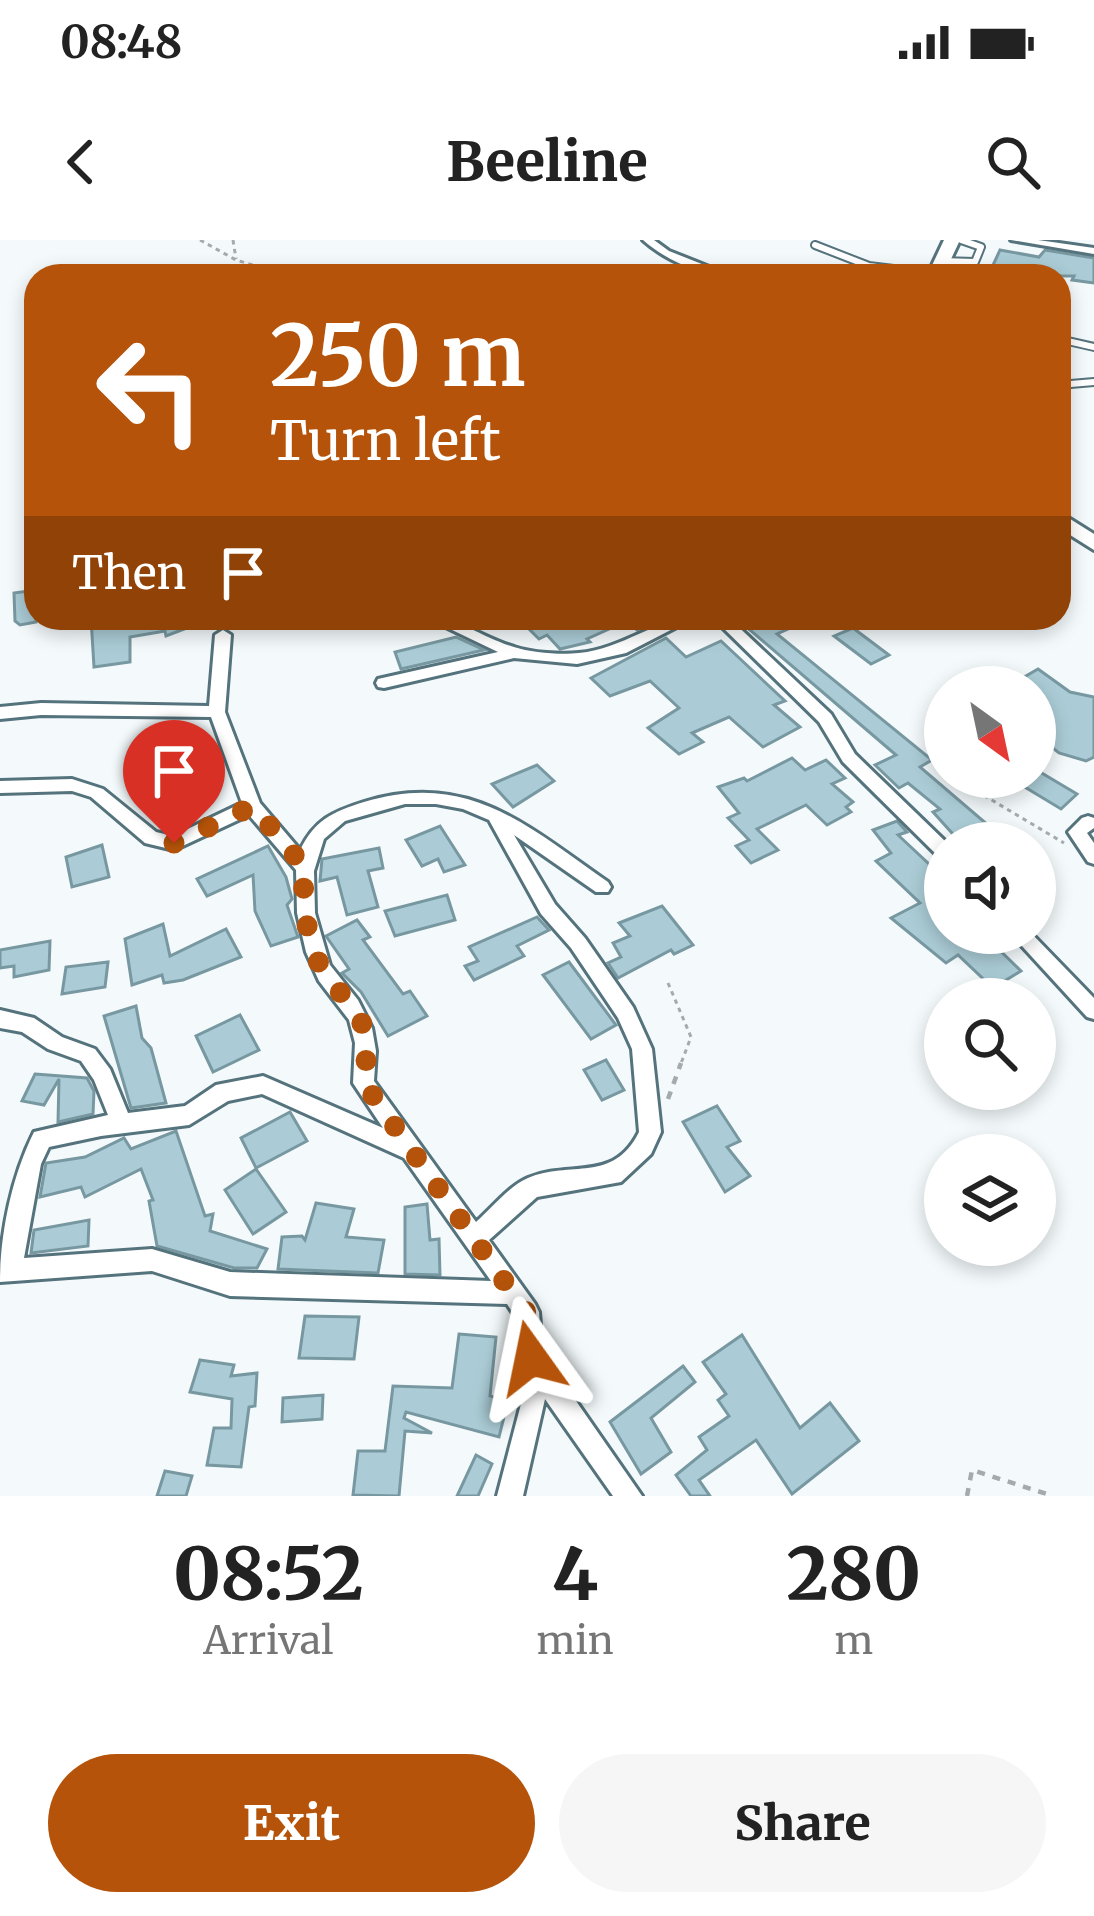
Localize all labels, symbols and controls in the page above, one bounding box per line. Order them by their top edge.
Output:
text: 08:48 [60,14,182,70]
text: Beeline [446,128,648,196]
icon: back [48,129,114,195]
icon: search [980,129,1046,195]
text: 250 m [270,303,525,409]
icon: left [72,312,228,468]
text: Turn left [270,407,501,475]
icon: arrive [210,540,276,606]
text: Then [72,545,186,601]
north arrow [924,666,1056,798]
map controls [924,666,1056,1266]
pin [123,720,225,843]
icon: arrive [141,738,207,804]
button: sound [924,822,1056,954]
button: search [924,978,1056,1110]
button: layers [924,1134,1056,1266]
position arrow [468,1295,594,1421]
text: 08:52 [173,1528,364,1619]
text: 4 [552,1528,598,1619]
text: 280 [787,1528,921,1619]
text: Arrival [203,1616,333,1665]
text: min [536,1616,614,1665]
text: m [834,1616,873,1665]
button: Exit [48,1754,535,1892]
button: Share [559,1754,1046,1892]

